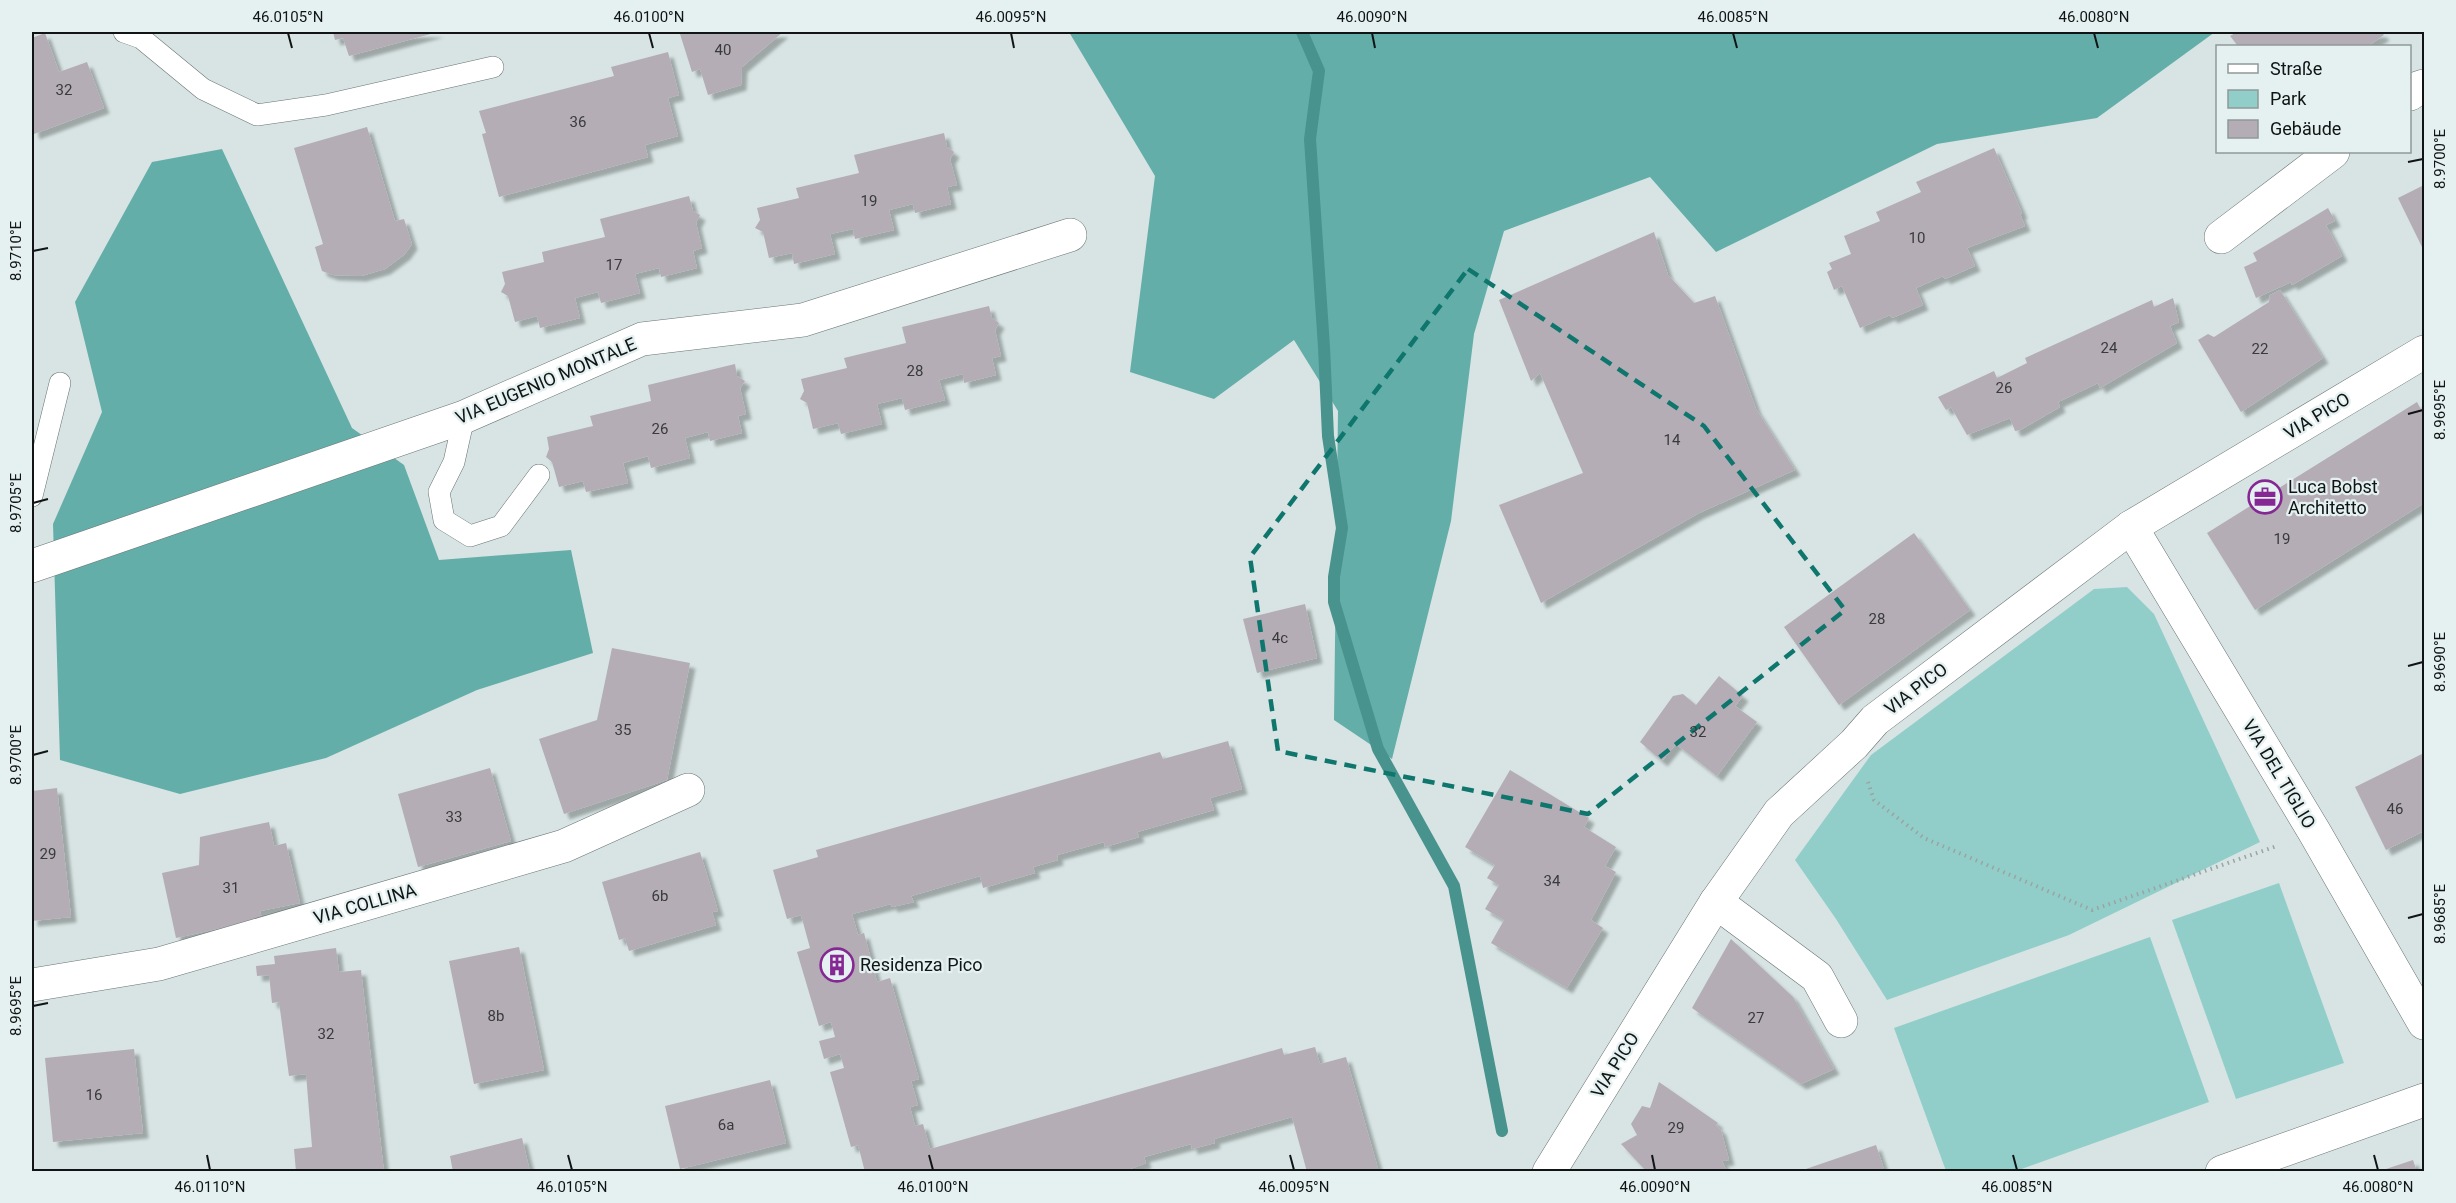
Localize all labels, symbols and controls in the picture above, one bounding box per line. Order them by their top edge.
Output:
text: 46.0105°N [253,8,323,26]
text: 46.0100°N [614,8,684,26]
text: 46.0095°N [976,8,1046,26]
text: 46.0090°N [1337,8,1407,26]
text: 46.0085°N [1698,8,1768,26]
text: 46.0080°N [2059,8,2129,26]
house number: 40 [715,41,731,59]
legend [2216,45,2411,153]
text: Straße [2270,58,2322,79]
house number: 32 [56,81,72,99]
text: Park [2270,88,2307,109]
house number: 36 [570,113,586,131]
text: Gebäude [2270,118,2341,139]
text: 8.9700°E [2431,128,2449,189]
house number: 19 [861,192,877,210]
text: 8.9710°E [7,220,25,281]
house number: 10 [1909,229,1925,247]
house number: 17 [606,256,622,274]
street label: VIA EUGENIO MONTALE [452,333,639,428]
house number: 24 [2101,339,2118,357]
house number: 22 [2252,340,2268,358]
house number: 28 [907,362,923,380]
house number: 26 [1996,379,2012,397]
text: 8.9695°E [2431,379,2449,440]
street label: VIA PICO [2280,388,2353,443]
house number: 26 [652,420,668,438]
house number: 14 [1664,431,1681,449]
text: 8.9705°E [7,472,25,533]
place label: Luca Bobst Architetto [2288,476,2378,518]
office icon: Luca Bobst Architetto [2247,479,2283,515]
house number: 19 [2274,530,2290,548]
house number: 28 [1869,610,1885,628]
house number: 4c [1272,629,1288,647]
text: 8.9690°E [2431,631,2449,692]
street label: VIA PICO [1880,658,1951,719]
street label: VIA DEL TIGLIO [2239,715,2320,832]
house number: 35 [615,721,631,739]
house number: 32 [1690,723,1706,741]
text: 8.9700°E [7,724,25,785]
house number: 46 [2387,800,2403,818]
house number: 33 [446,808,462,826]
house number: 29 [40,845,56,863]
house number: 34 [1544,872,1561,890]
house number: 31 [223,879,239,897]
street label: VIA COLLINA [311,879,419,928]
text: 8.9685°E [2431,883,2449,944]
house number: 6b [652,887,668,905]
building icon: Residenza Pico [819,947,855,983]
place label: Residenza Pico [860,954,983,975]
text: 8.9695°E [7,975,25,1036]
house number: 8b [488,1007,504,1025]
house number: 27 [1748,1009,1764,1027]
house number: 32 [318,1025,334,1043]
street label: VIA PICO [1586,1028,1643,1101]
house number: 16 [86,1086,102,1104]
house number: 6a [718,1116,734,1134]
house number: 29 [1668,1119,1684,1137]
text: 46.0110°N [175,1178,245,1196]
text: 46.0105°N [537,1178,607,1196]
text: 46.0100°N [898,1178,968,1196]
text: 46.0095°N [1259,1178,1329,1196]
text: 46.0090°N [1620,1178,1690,1196]
text: 46.0085°N [1982,1178,2052,1196]
text: 46.0080°N [2343,1178,2413,1196]

